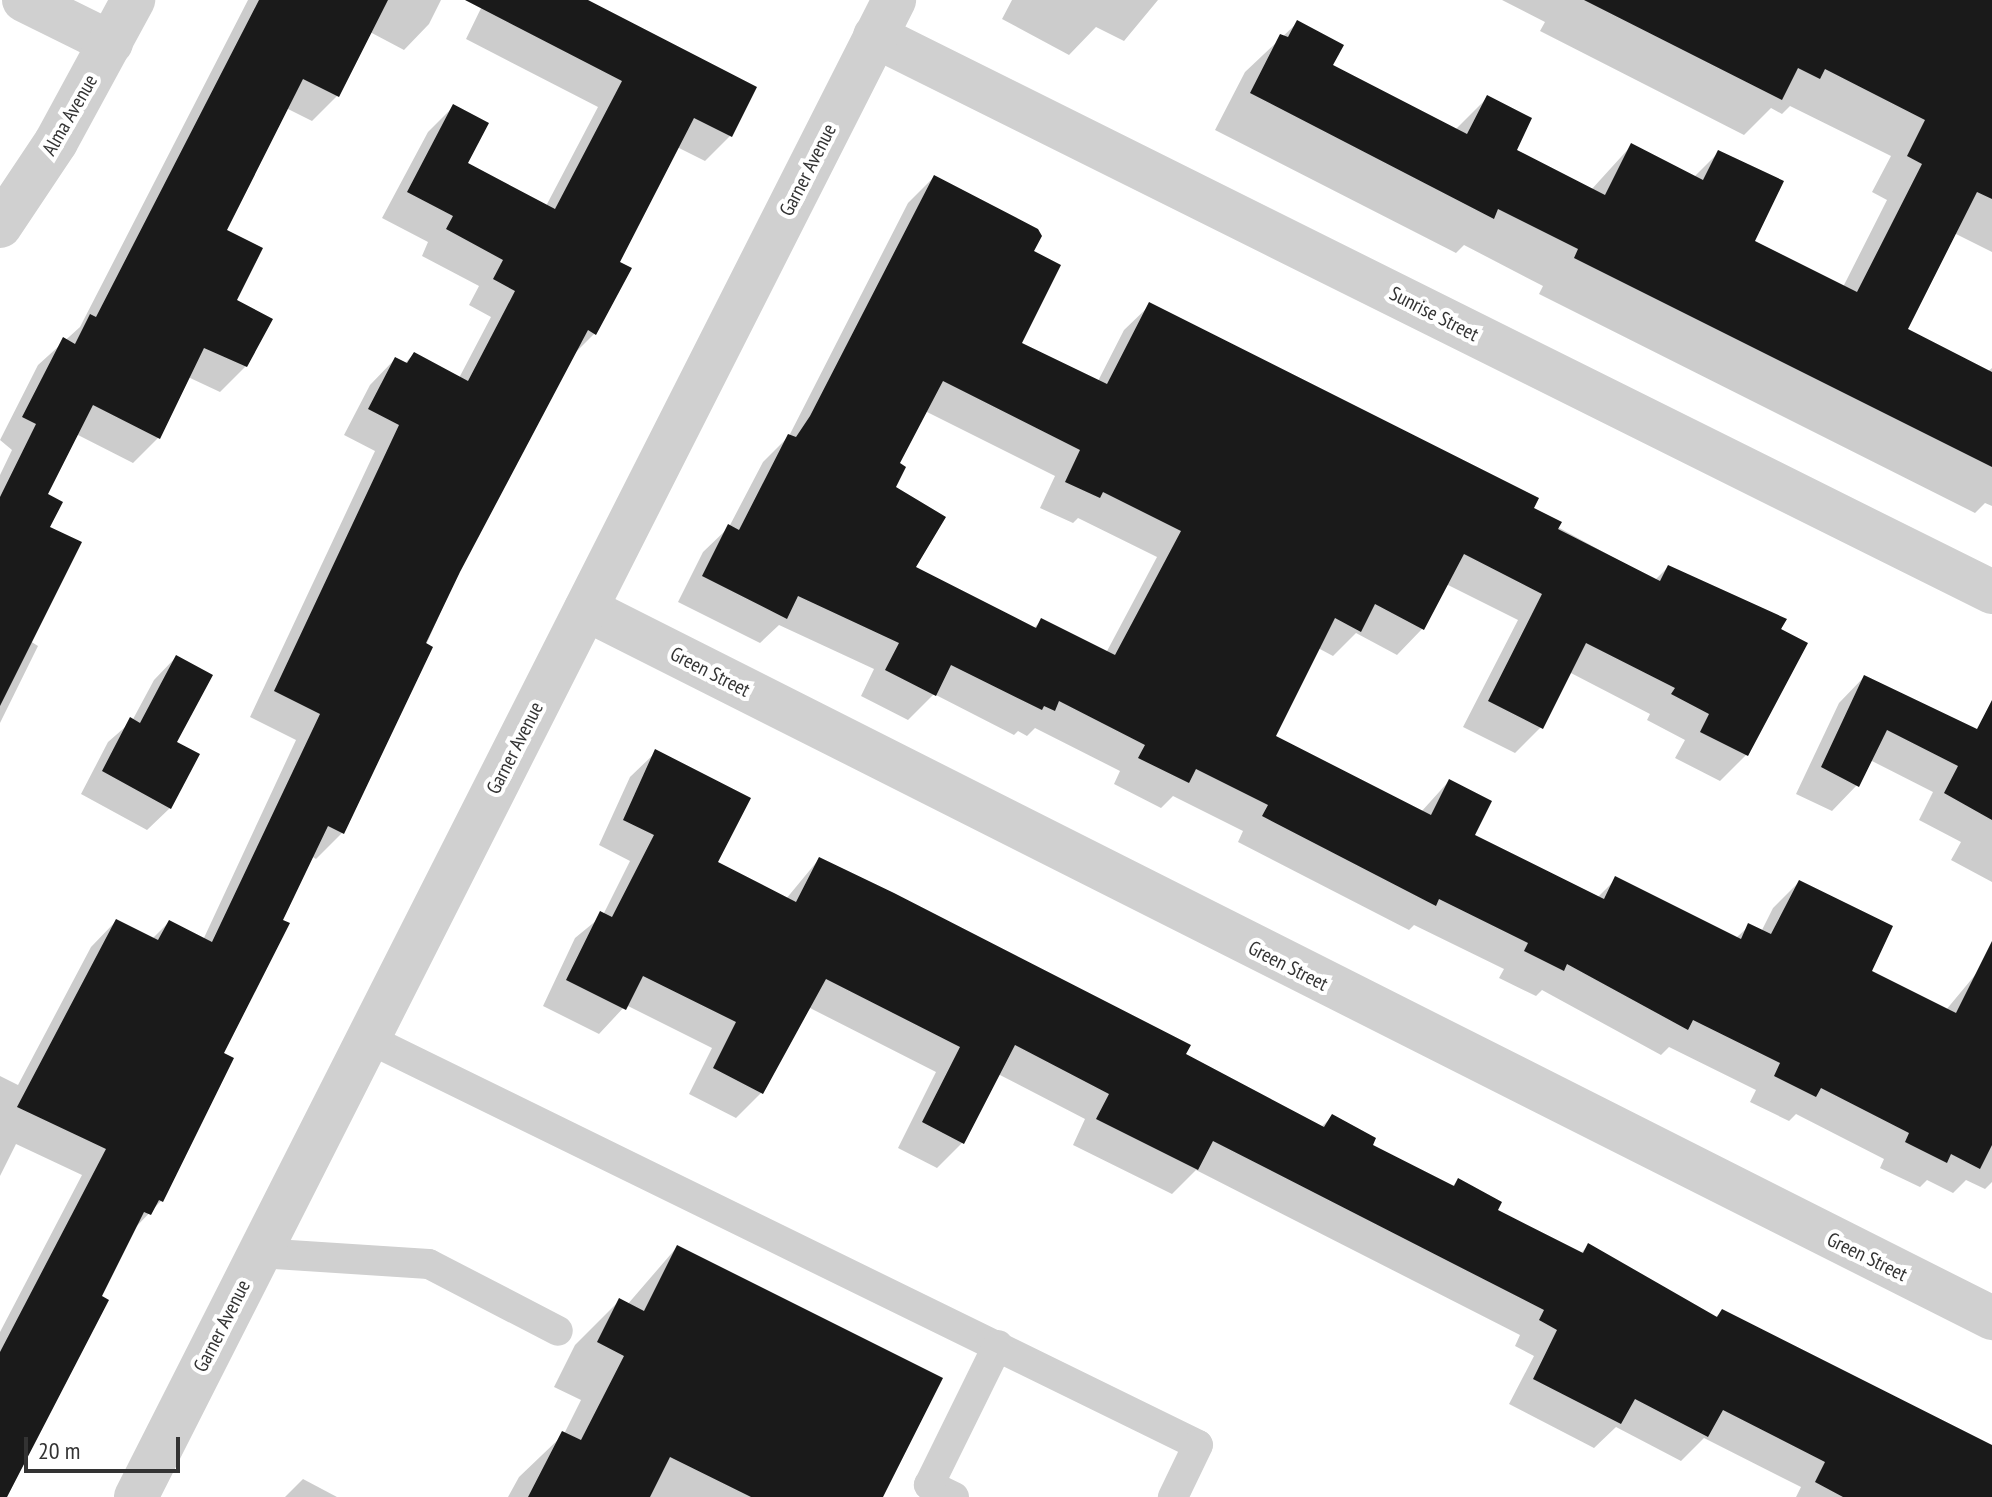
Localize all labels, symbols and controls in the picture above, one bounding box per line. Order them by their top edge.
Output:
street label: Alma Avenue [37,70,103,160]
street label: Garner Avenue [774,120,842,220]
street label: Sunrise Street [1386,281,1482,347]
street label: Green Street [666,642,754,702]
street label: Garner Avenue [481,698,549,798]
street label: Green Street [1244,936,1332,996]
street label: Green Street [1823,1227,1911,1287]
street label: Garner Avenue [188,1276,256,1376]
scale bar [28,1421,184,1471]
text: 20 m [38,1435,80,1466]

